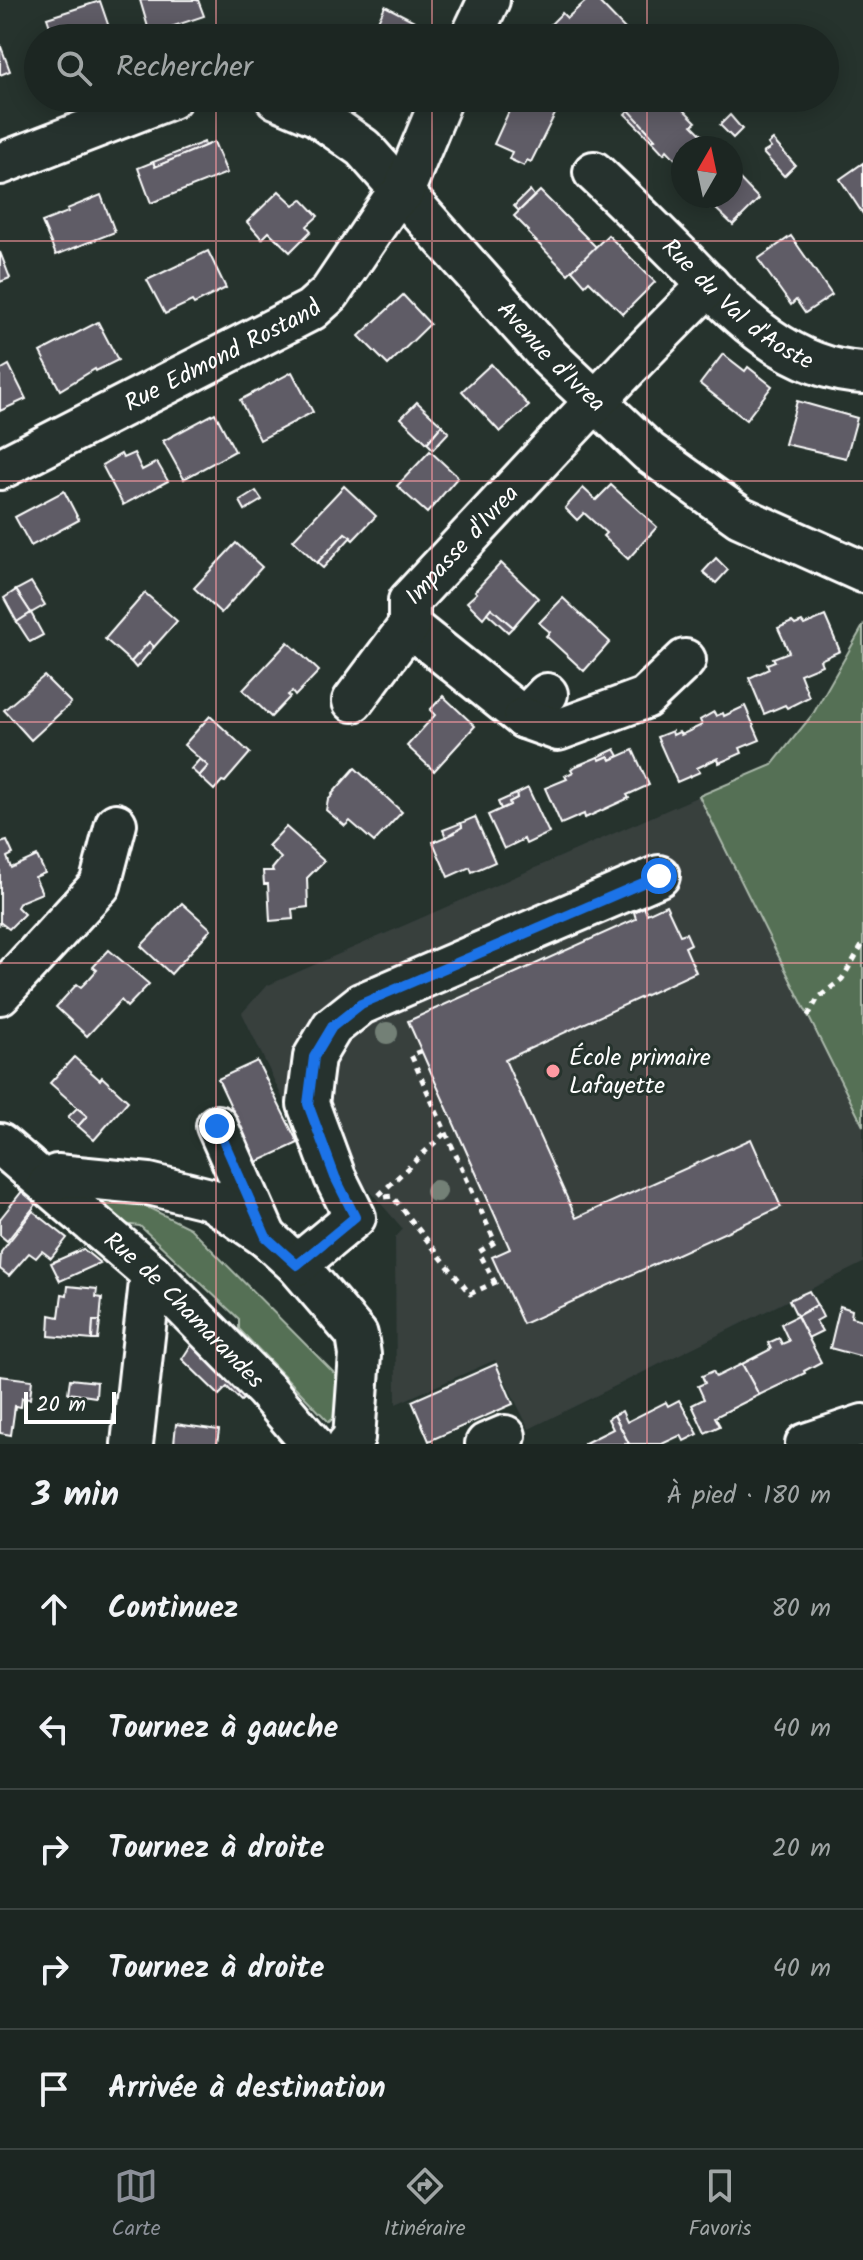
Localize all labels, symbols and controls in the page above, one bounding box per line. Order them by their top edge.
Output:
search box [24,24,839,112]
text: Rechercher [116,44,253,92]
icon: search [52,46,96,90]
north arrow [671,136,743,208]
street label: Rue du Val d'Aoste [652,230,819,381]
street label: Rue Edmond Rostand [118,290,333,423]
street label: Avenue d'Ivrea [487,292,614,423]
street label: Impasse d'Ivrea [396,476,529,615]
route start [641,858,677,894]
place label: École primaire Lafayette [569,1039,711,1106]
marker: École primaire Lafayette [544,1062,562,1080]
route end [199,1108,235,1144]
street label: Rue de Chamarandes [94,1222,273,1399]
scale bar [24,1388,116,1424]
text: 20 m [36,1388,86,1423]
text: 3 min [32,1469,119,1523]
text: À pied · 180 m [667,1475,831,1517]
text: Continuez [108,1585,238,1633]
icon: ahead [32,1587,76,1631]
text: 80 m [771,1588,831,1630]
text: Tournez à gauche [108,1705,338,1753]
icon: left [32,1707,76,1751]
text: 40 m [773,1708,831,1750]
text: Tournez à droite [108,1825,324,1873]
icon: right [32,1827,76,1871]
text: 20 m [772,1828,831,1870]
text: Tournez à droite [108,1945,324,1993]
icon: right [32,1947,76,1991]
text: 40 m [773,1948,831,1990]
text: Arrivée à destination [108,2065,386,2113]
icon: arrive [32,2067,76,2111]
tab: Carte [111,2164,161,2247]
tab: Itinéraire [384,2164,466,2247]
tab: Favoris [689,2164,752,2247]

